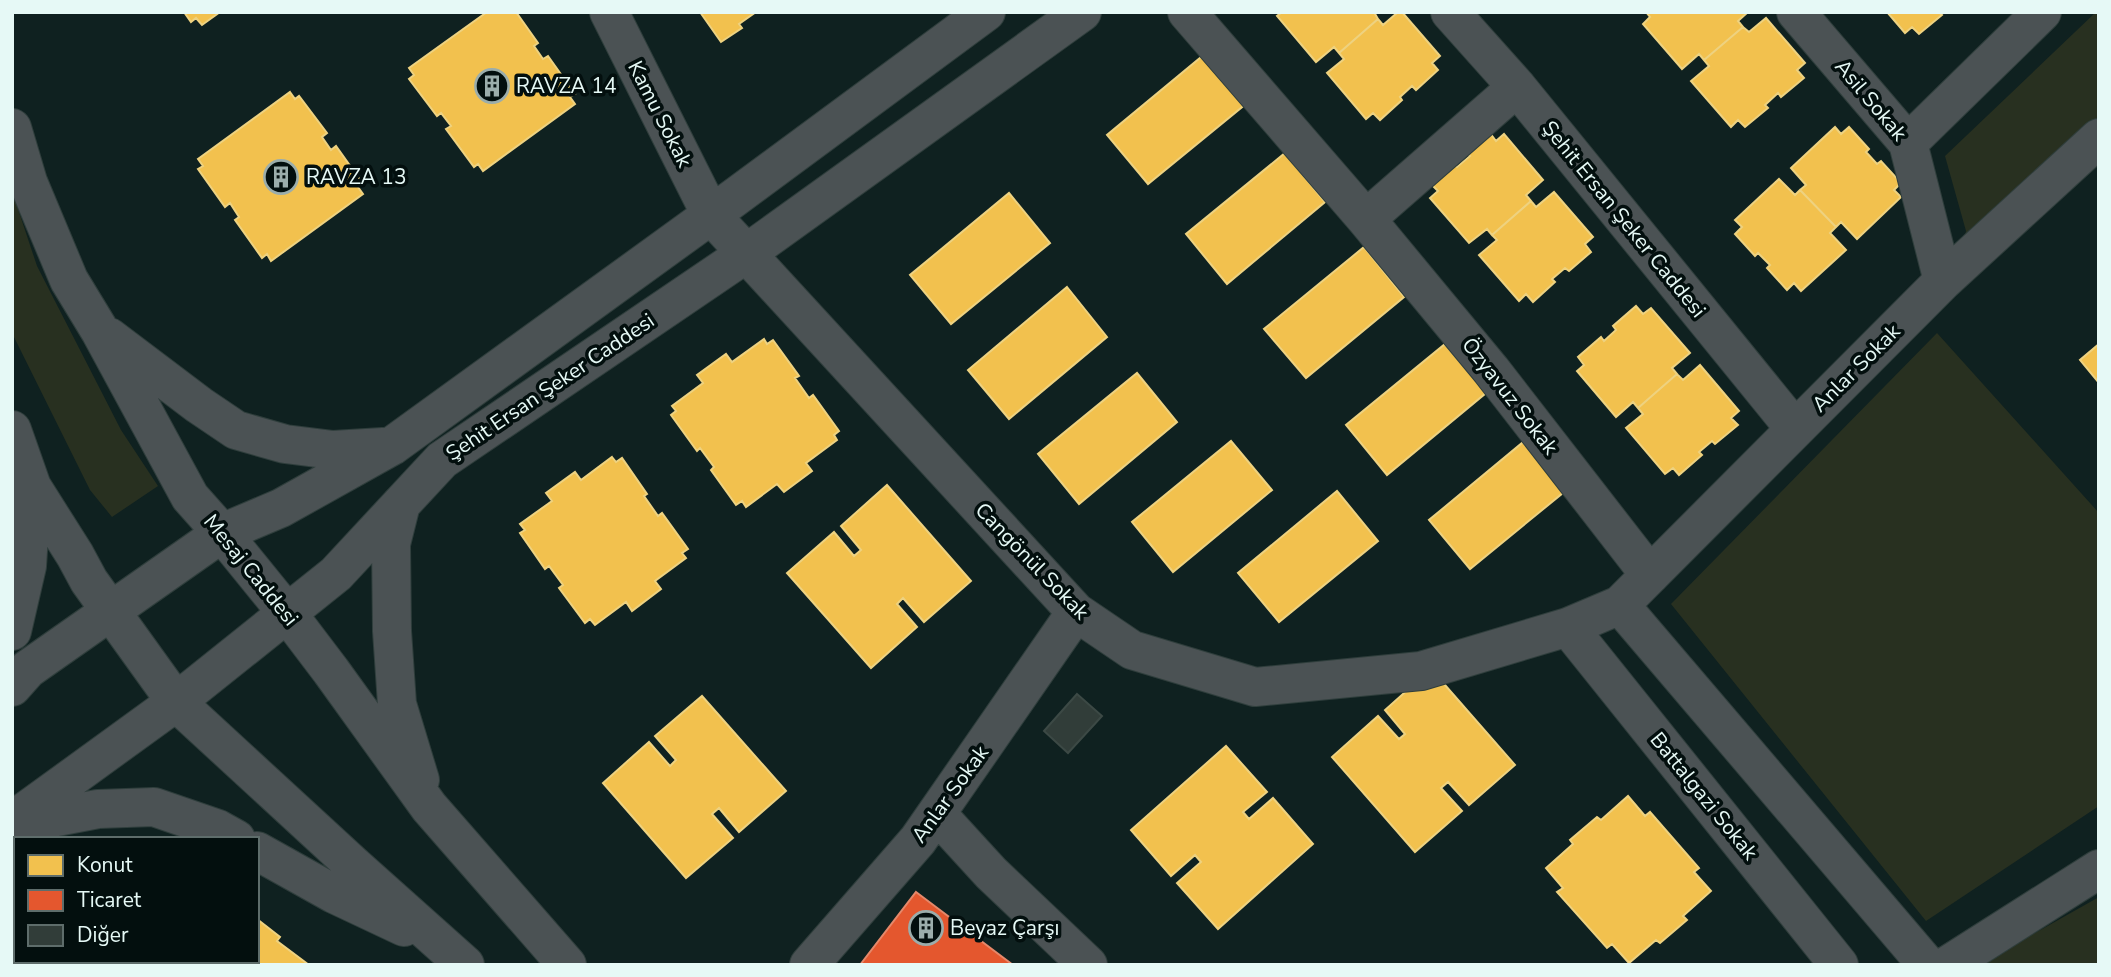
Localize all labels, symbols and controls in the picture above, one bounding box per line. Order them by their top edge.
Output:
street label: Asil Sokak [1829,53,1914,147]
street label: Kamu Sokak [621,56,699,172]
building icon: RAVZA 14 [473,67,511,105]
place label: RAVZA 14 [516,72,617,100]
street label: Şehit Ersan Şeker Caddesi [1536,115,1712,323]
building icon: RAVZA 13 [262,158,300,196]
place label: RAVZA 13 [306,163,407,191]
street label: Şehit Ersan Şeker Caddesi [440,307,660,467]
street label: Anlar Sokak [1806,317,1907,418]
street label: Özyavuz Sokak [1455,332,1565,461]
street label: Cangönül Sokak [969,496,1095,626]
street label: Mesaj Caddesi [197,508,305,632]
street label: Battalgazi Sokak [1644,726,1765,866]
street label: Anlar Sokak [905,739,995,848]
legend [14,837,259,963]
text: Konut [77,851,133,879]
text: Ticaret [77,886,142,914]
building icon: Beyaz Çarşı [907,909,945,947]
place label: Beyaz Çarşı [950,914,1059,942]
text: Diğer [77,921,129,949]

